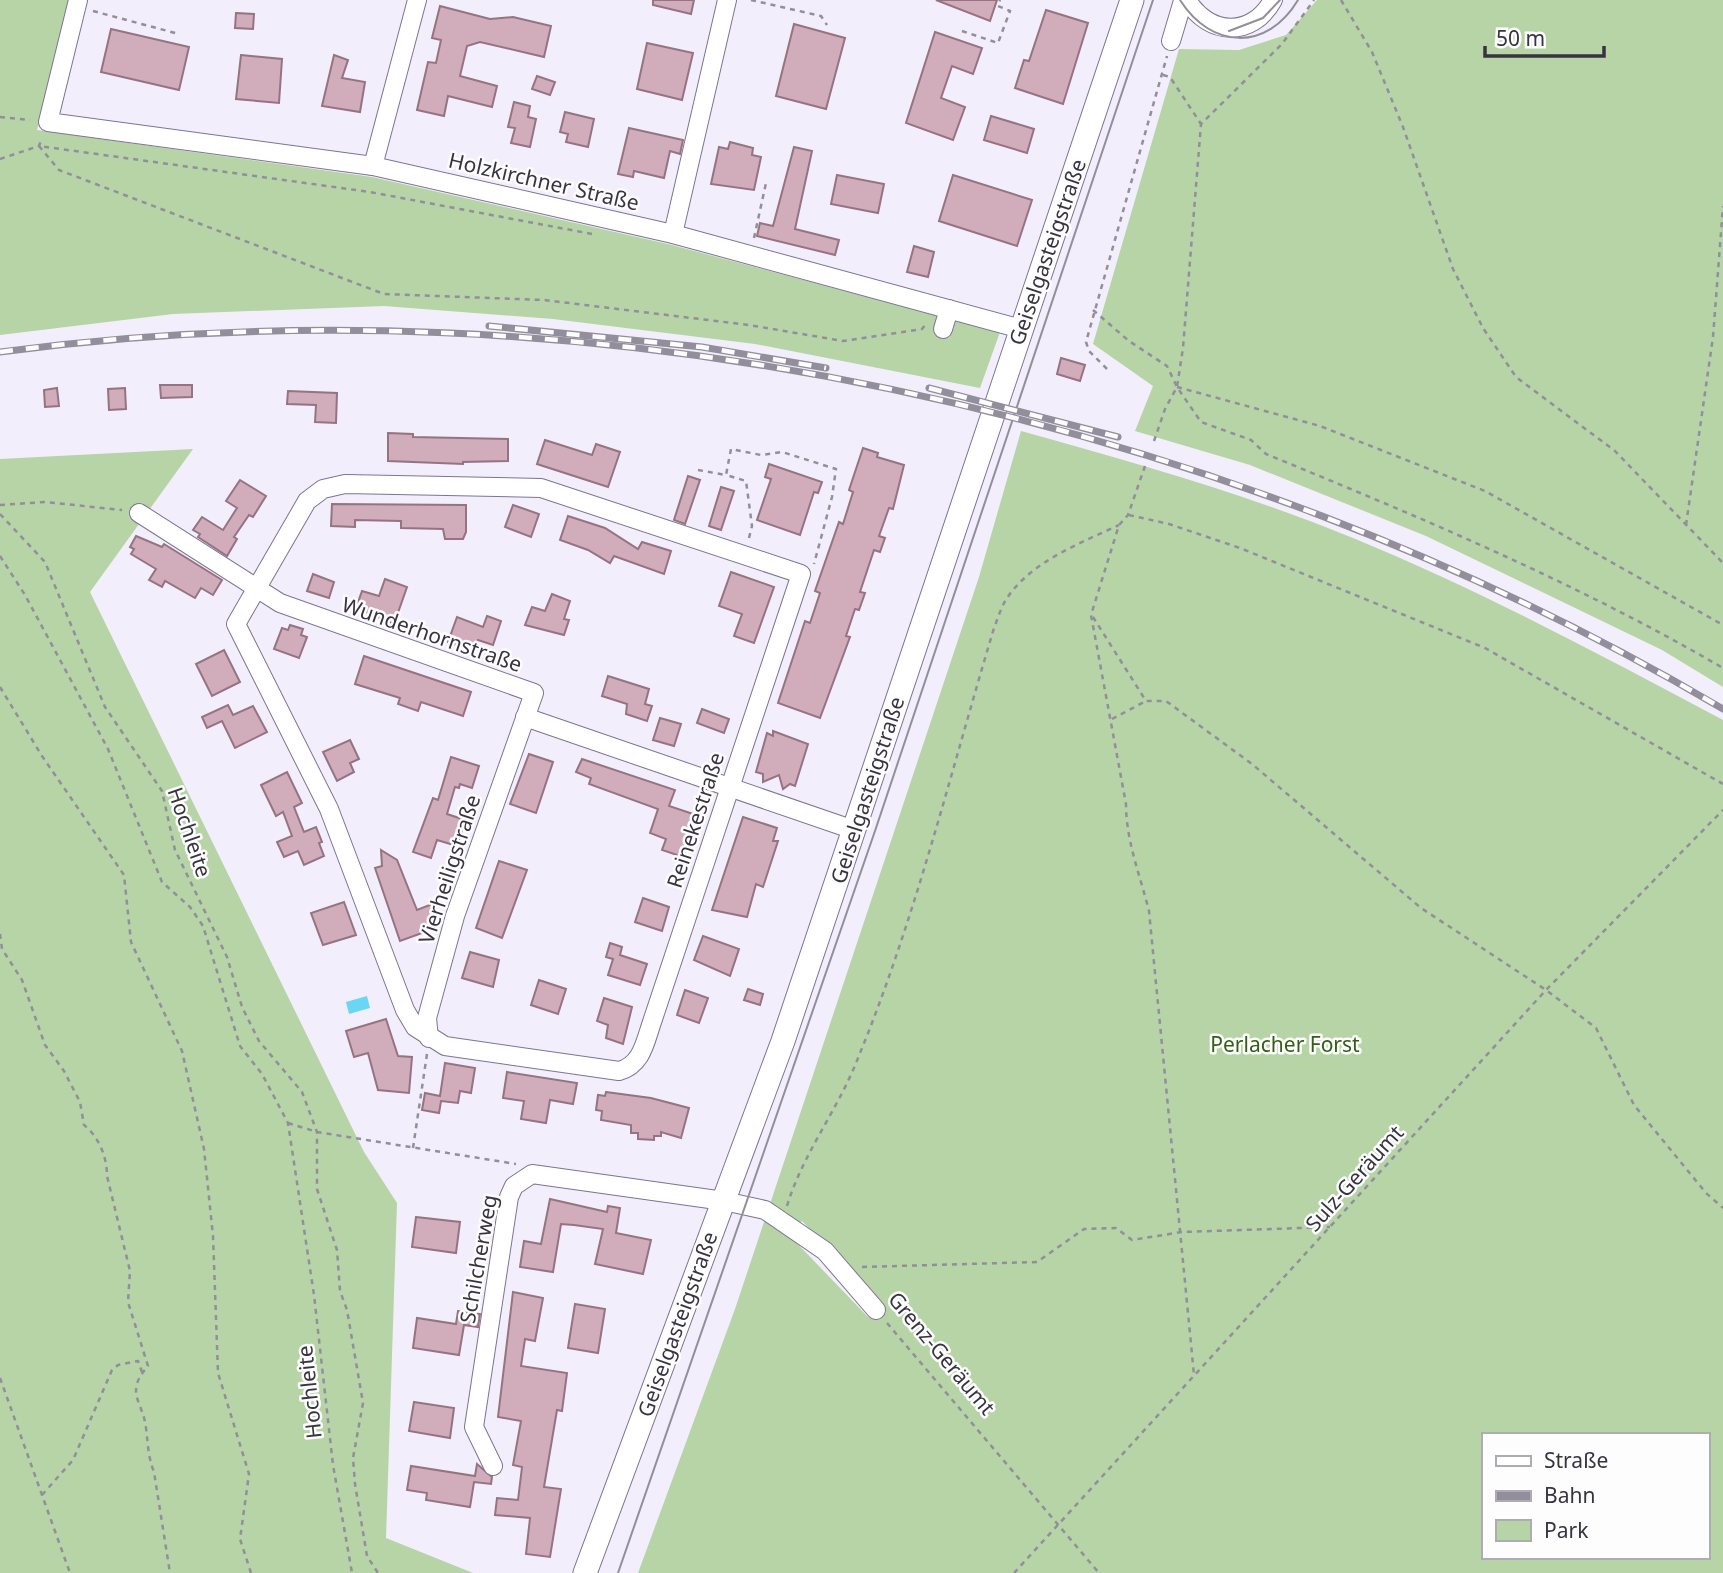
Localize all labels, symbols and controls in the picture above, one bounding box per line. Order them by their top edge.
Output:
scale bar [1485,14,1604,58]
text: 50 m [1496,24,1545,52]
street label: Holzkirchner Straße [446,145,642,217]
street label: Geiselgasteigstraße [1002,155,1092,349]
street label: Wunderhornstraße [338,590,526,678]
street label: Geiselgasteigstraße [824,693,910,887]
street label: Reinekestraße [660,749,730,891]
street label: Hochleite [162,783,218,881]
street label: Vierheiligstraße [412,791,486,947]
park label: Perlacher Forst [1210,1030,1360,1058]
street label: Sulz-Geräumt [1299,1119,1409,1237]
street label: Schilcherweg [453,1192,503,1326]
street label: Geiselgasteigstraße [630,1228,724,1420]
street label: Grenz-Geräumt [882,1286,1002,1421]
street label: Hochleite [290,1344,328,1440]
legend [1482,1433,1709,1559]
text: Straße [1544,1446,1608,1474]
text: Bahn [1544,1481,1595,1509]
text: Park [1544,1516,1589,1544]

